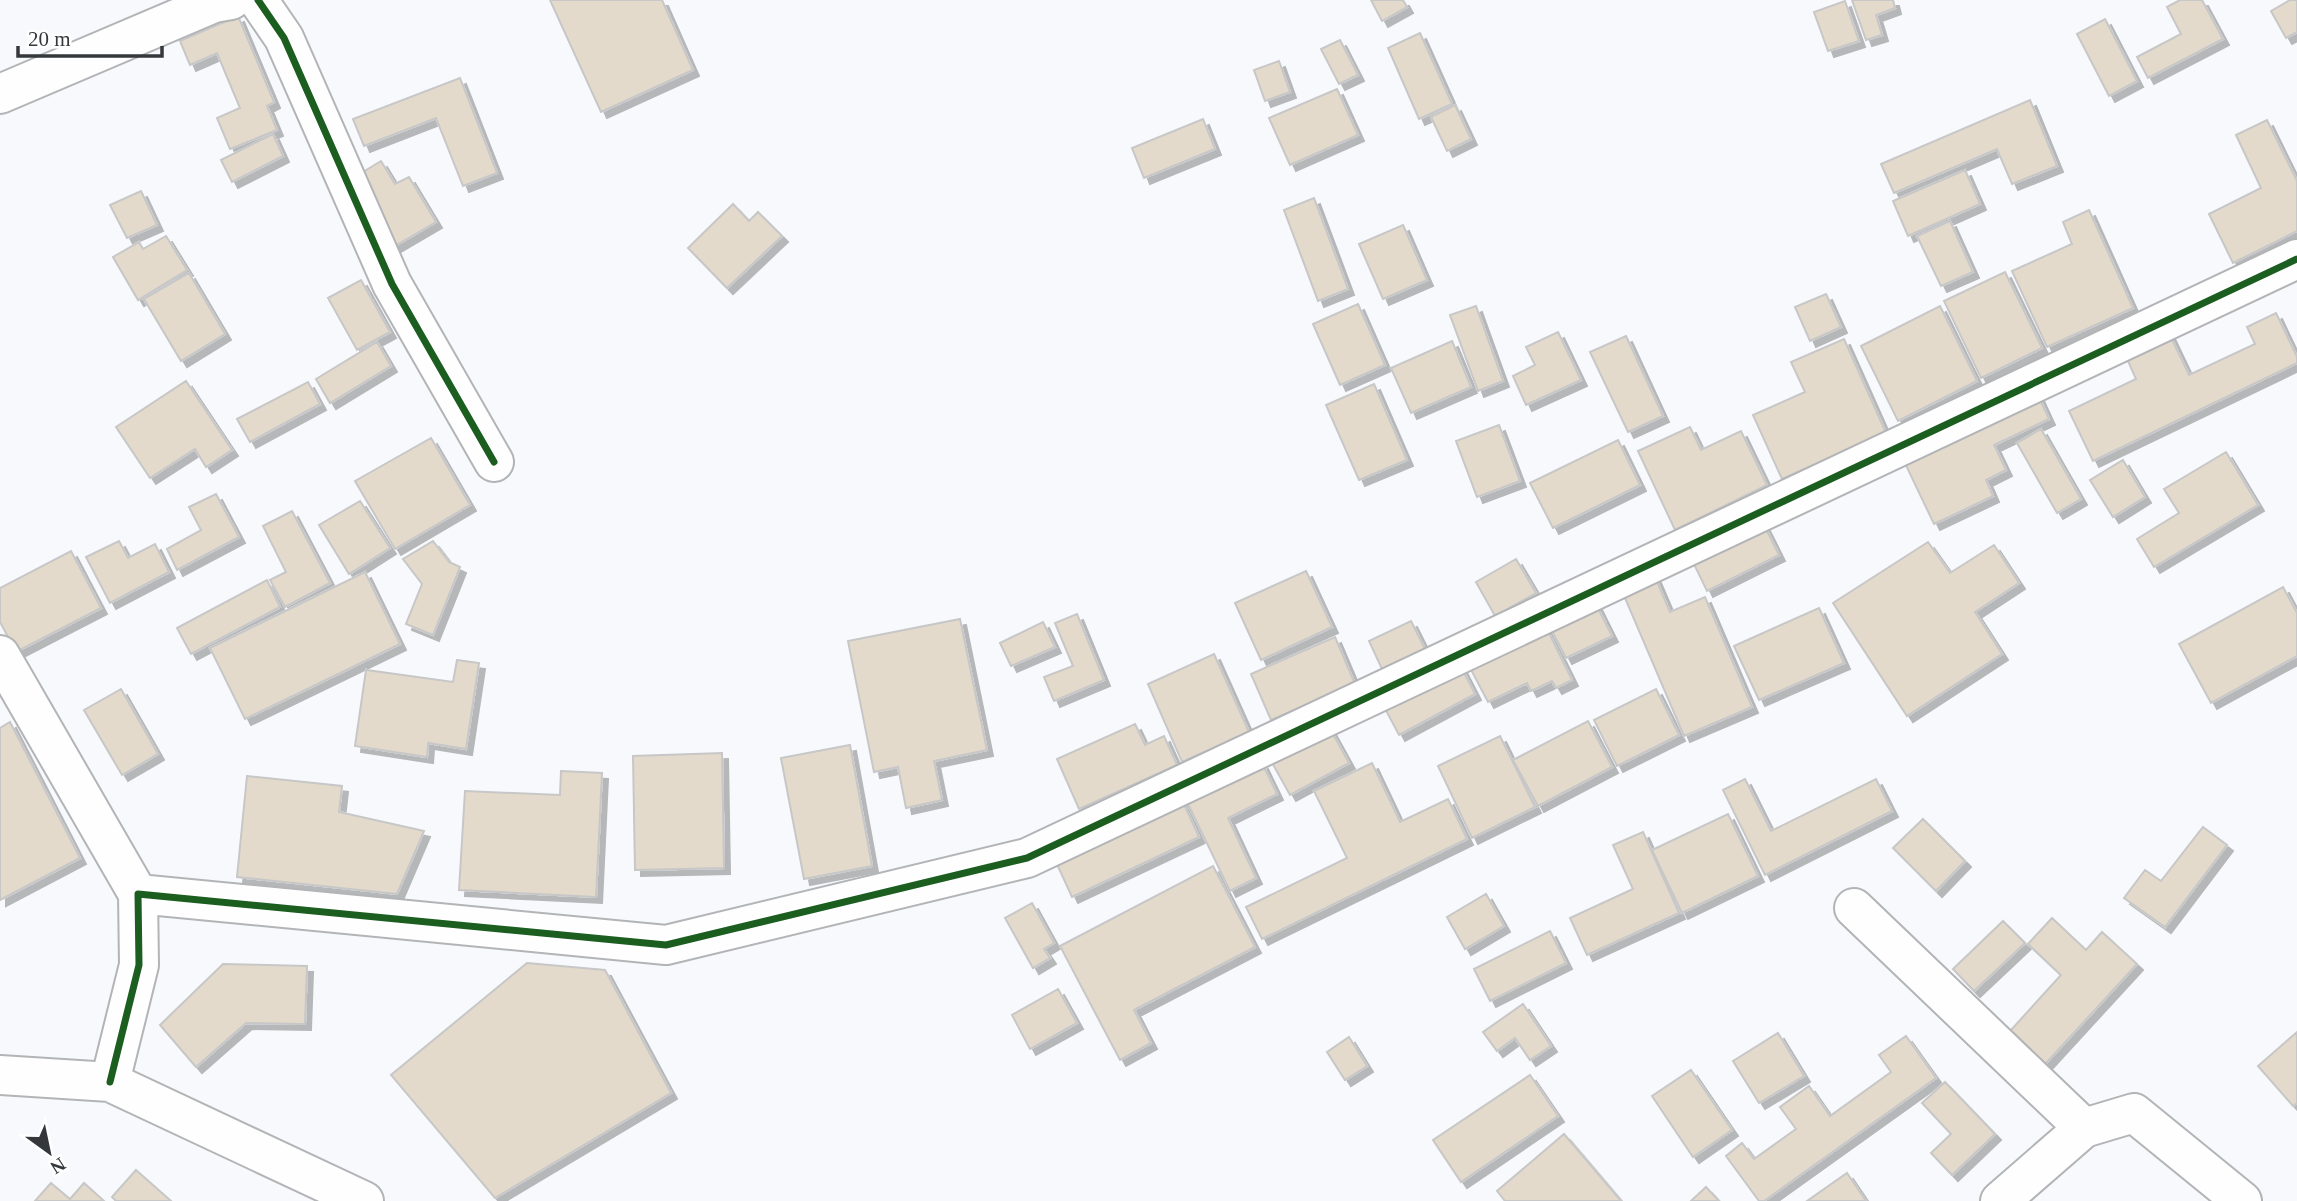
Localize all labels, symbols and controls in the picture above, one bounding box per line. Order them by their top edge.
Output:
scale bar [18,14,161,58]
text: 20 m [28,27,71,51]
north arrow [14,1117,84,1187]
text: N [46,1153,69,1179]

